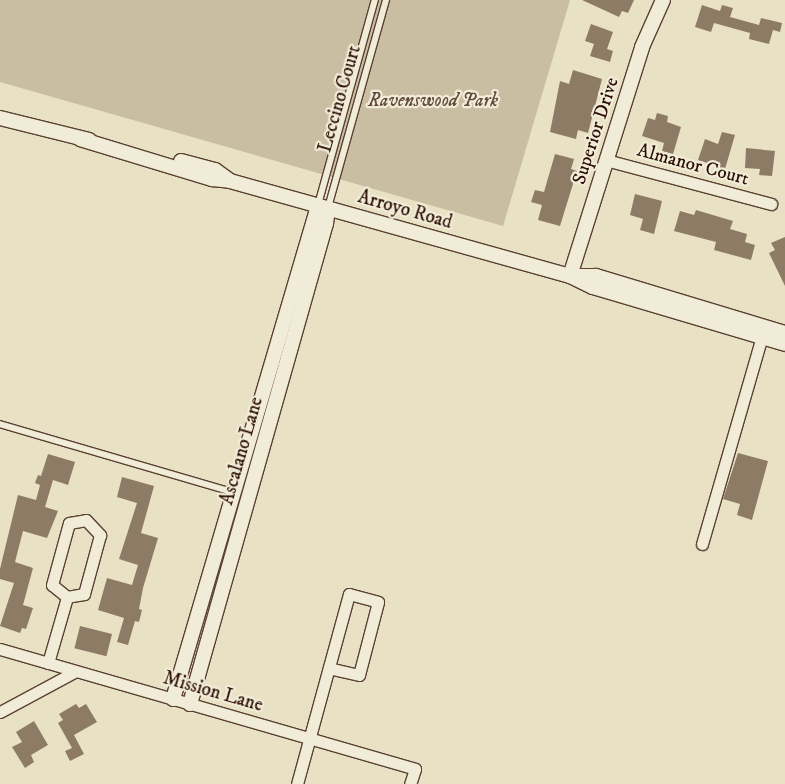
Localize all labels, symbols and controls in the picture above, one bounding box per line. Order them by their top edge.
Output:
street label: Leccino Court [314,43,366,155]
street label: Superior Drive [568,75,624,187]
park label: Ravenswood Park [368,90,498,112]
street label: Almanor Court [635,139,751,191]
street label: Arroyo Road [355,186,455,234]
street label: Ascalano Lane [216,394,268,508]
street label: Mission Lane [161,667,265,717]

